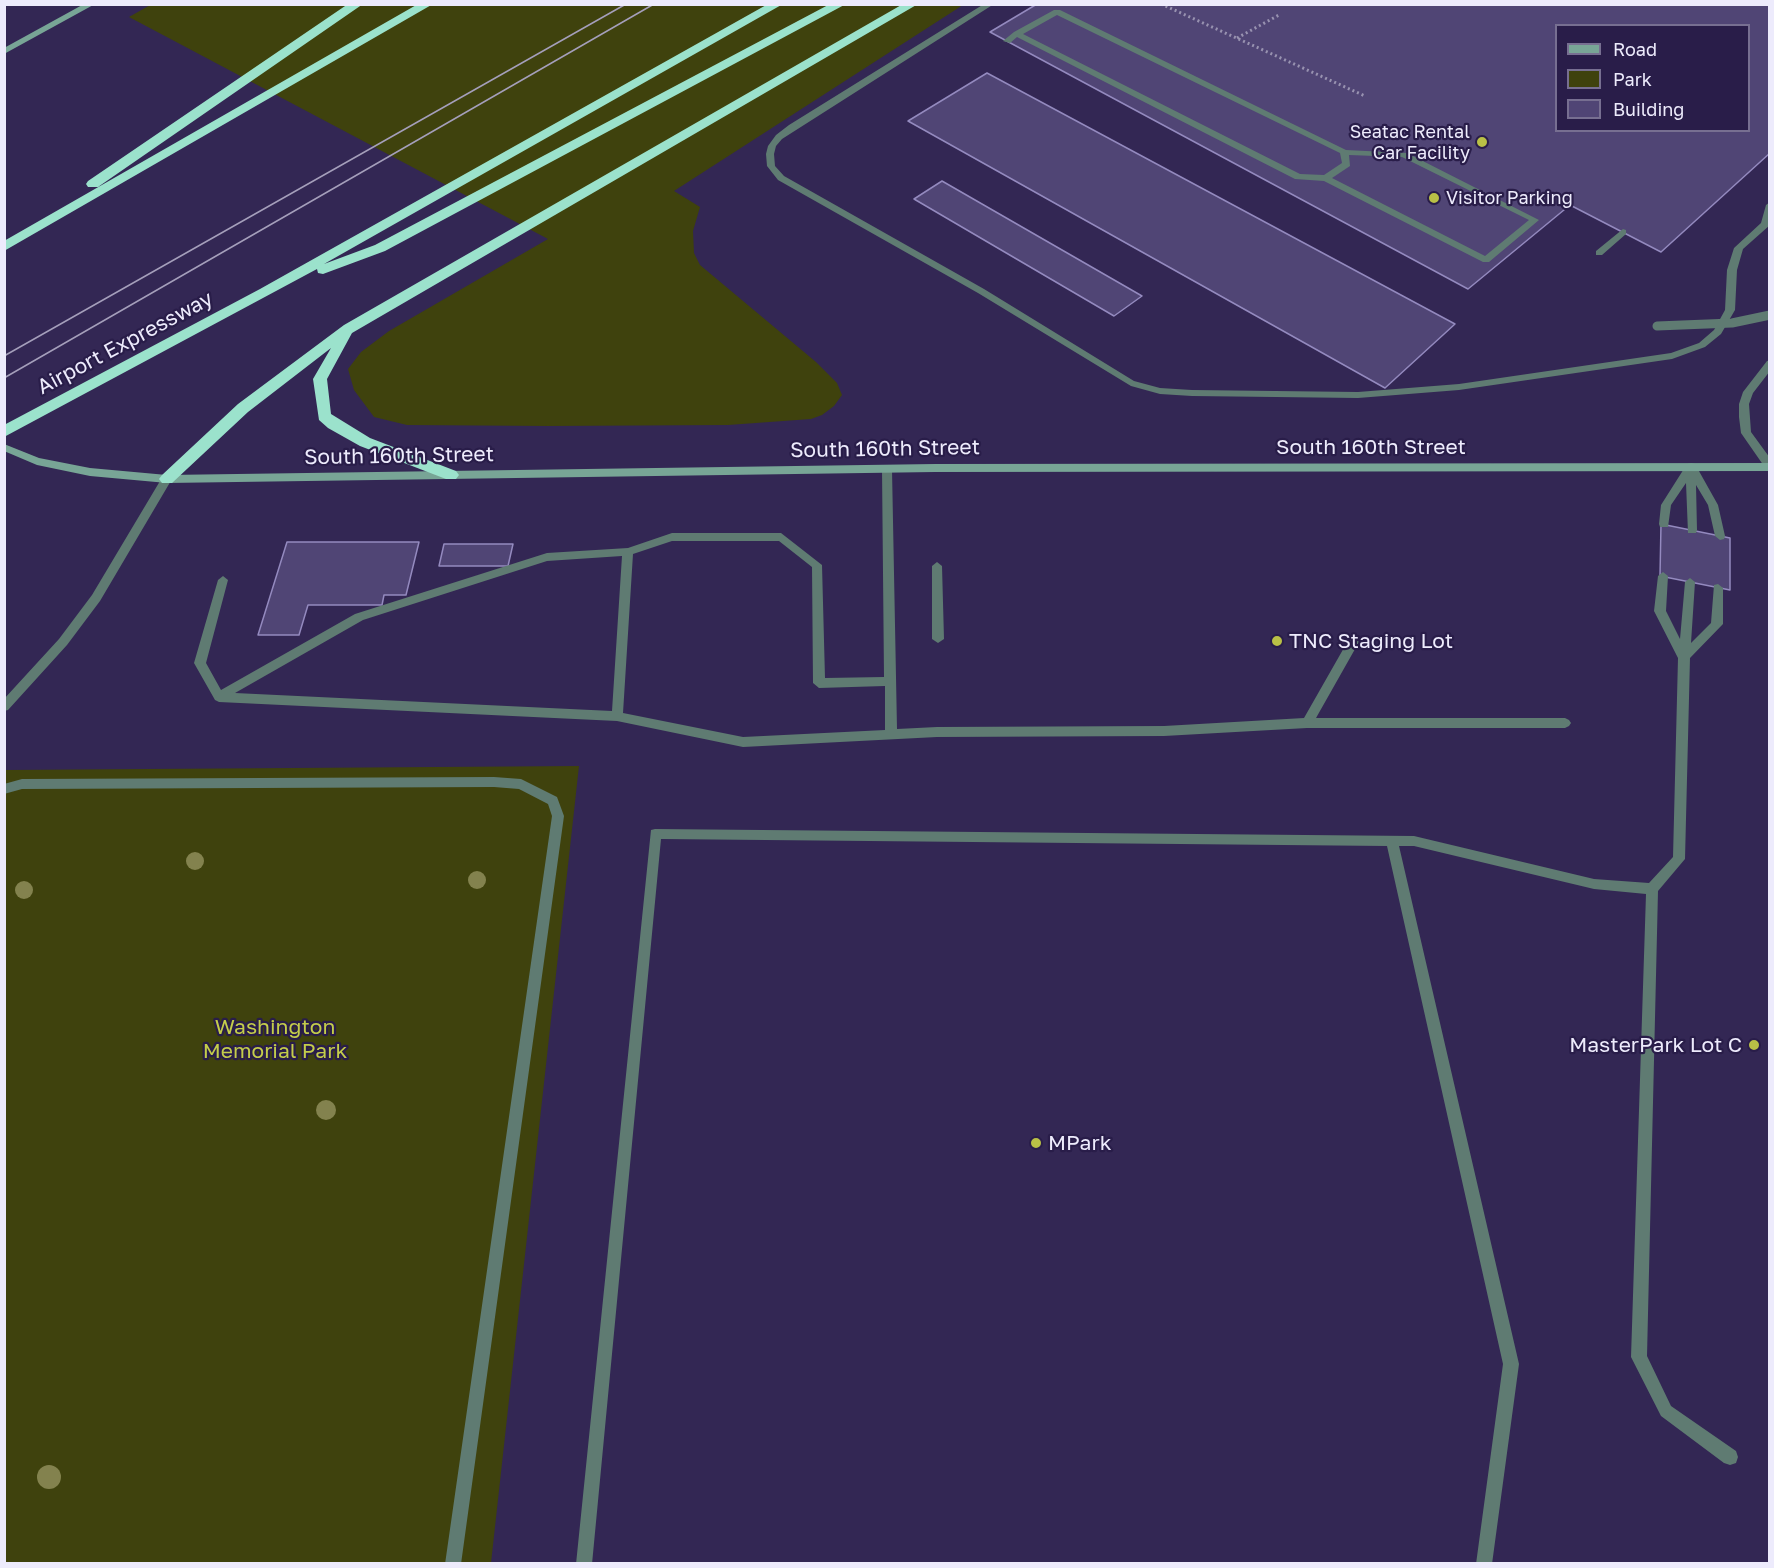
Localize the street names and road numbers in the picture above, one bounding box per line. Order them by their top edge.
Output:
street label: Airport Expressway [33,286,217,400]
street label: South 160th Street [1276,434,1466,460]
street label: South 160th Street [790,435,980,463]
street label: South 160th Street [304,442,494,470]

